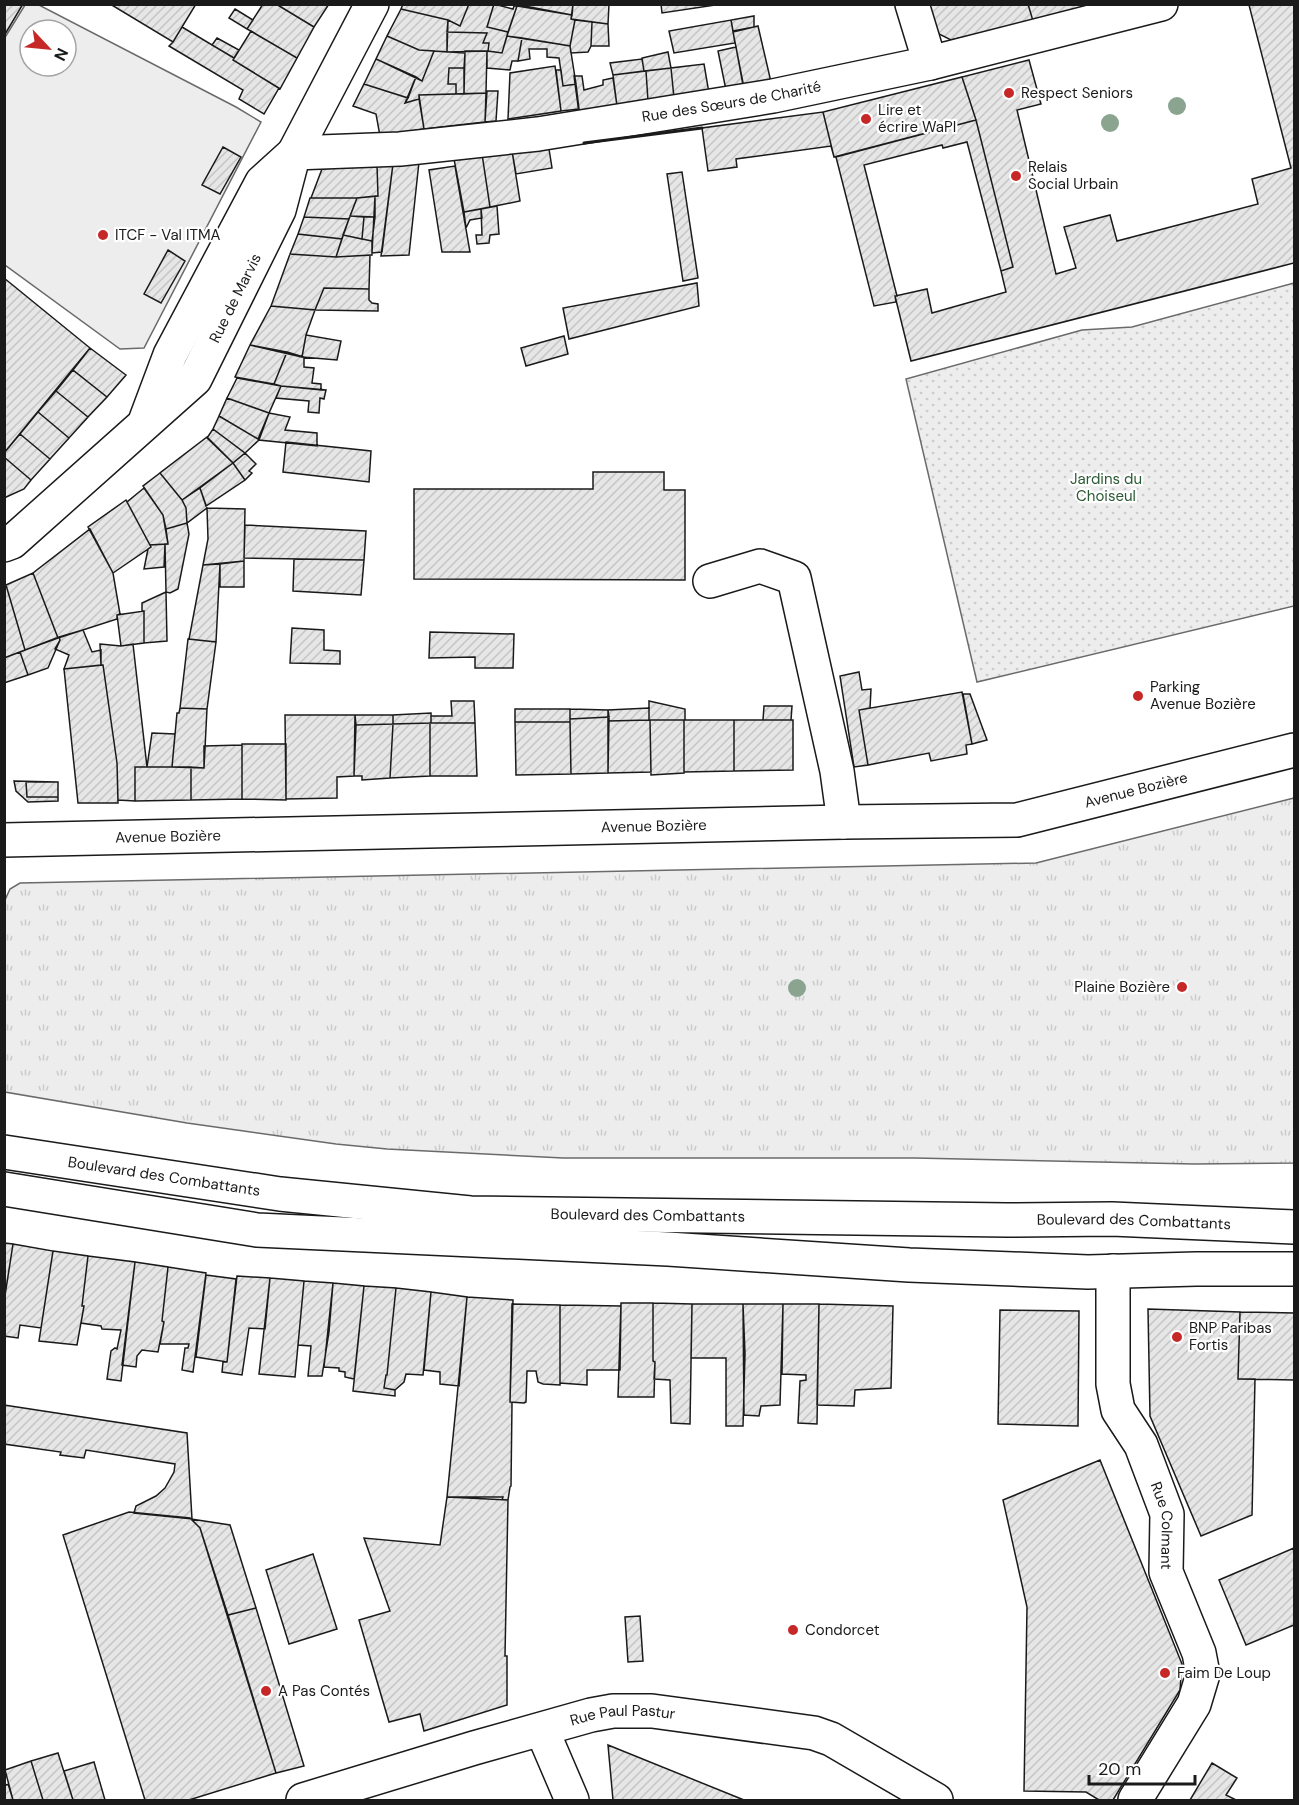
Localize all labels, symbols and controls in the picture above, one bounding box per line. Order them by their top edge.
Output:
north arrow [18,18,78,78]
text: N [49,45,73,64]
street label: Rue des Sœurs de Charité [640,76,823,127]
place label: Respect Seniors [1021,83,1133,103]
marker: Respect Seniors [1002,86,1016,100]
place label: Lire et écrire WaPI [878,100,956,137]
marker: Lire et écrire WaPI [859,112,873,126]
place label: Relais Social Urbain [1028,157,1118,194]
marker: Relais Social Urbain [1009,169,1023,183]
place label: ITCF - Val ITMA [115,225,220,245]
marker: ITCF - Val ITMA [96,228,110,242]
street label: Rue de Marvis [205,250,266,346]
park label: Jardins du Choiseul [1070,469,1142,506]
place label: Parking Avenue Bozière [1150,677,1256,714]
marker: Parking Avenue Bozière [1131,689,1145,703]
street label: Avenue Bozière [1082,767,1190,813]
street label: Avenue Bozière [601,815,707,837]
street label: Avenue Bozière [115,825,221,848]
place label: Plaine Bozière [1074,977,1170,997]
marker: Plaine Bozière [1175,980,1189,994]
street label: Boulevard des Combattants [67,1152,262,1201]
street label: Boulevard des Combattants [551,1204,745,1227]
street label: Boulevard des Combattants [1037,1209,1231,1234]
place label: BNP Paribas Fortis [1189,1318,1272,1355]
marker: BNP Paribas Fortis [1170,1330,1184,1344]
street label: Rue Colmant [1146,1479,1177,1570]
place label: Condorcet [805,1620,880,1640]
marker: Condorcet [786,1623,800,1637]
place label: Faim De Loup [1177,1663,1271,1683]
marker: Faim De Loup [1158,1666,1172,1680]
place label: A Pas Contés [278,1681,370,1701]
marker: A Pas Contés [259,1684,273,1698]
street label: Rue Paul Pastur [568,1701,677,1730]
scale bar [1089,1748,1196,1786]
text: 20 m [1098,1757,1141,1781]

